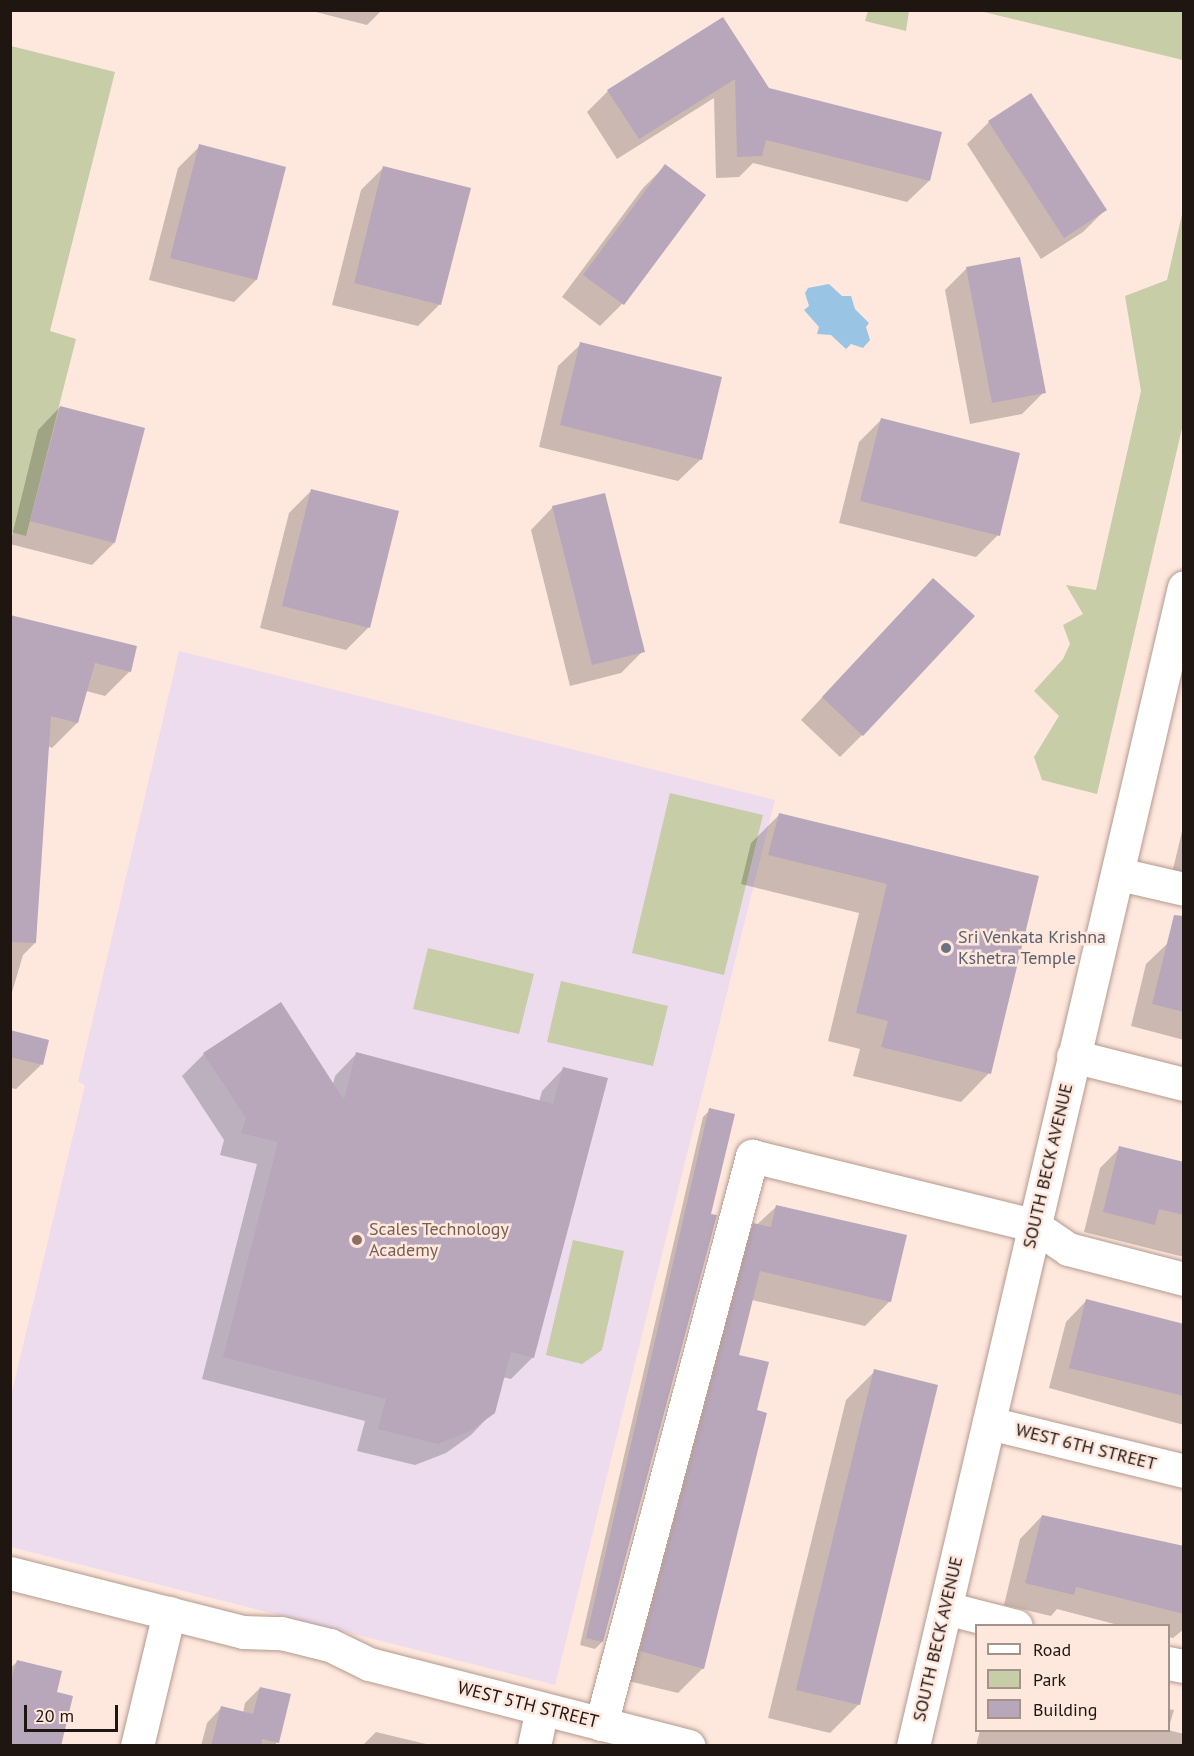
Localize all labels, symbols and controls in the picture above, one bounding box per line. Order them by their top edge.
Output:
place label: Sri Venkata Krishna Kshetra Temple [958,927,1106,970]
marker: Sri Venkata Krishna Kshetra Temple [939,941,953,955]
street label: SOUTH BECK AVENUE [1018,1081,1078,1251]
place label: Scales Technology Academy [369,1219,509,1262]
marker: Scales Technology Academy [350,1233,364,1247]
street label: WEST 6TH STREET [1013,1419,1159,1475]
street label: SOUTH BECK AVENUE [908,1554,968,1724]
legend [975,1624,1170,1732]
text: Road [1033,1638,1071,1661]
text: Park [1033,1668,1066,1691]
street label: WEST 5TH STREET [455,1677,601,1733]
scale bar [27,1693,122,1731]
text: Building [1033,1698,1097,1721]
text: 20 m [35,1704,74,1727]

